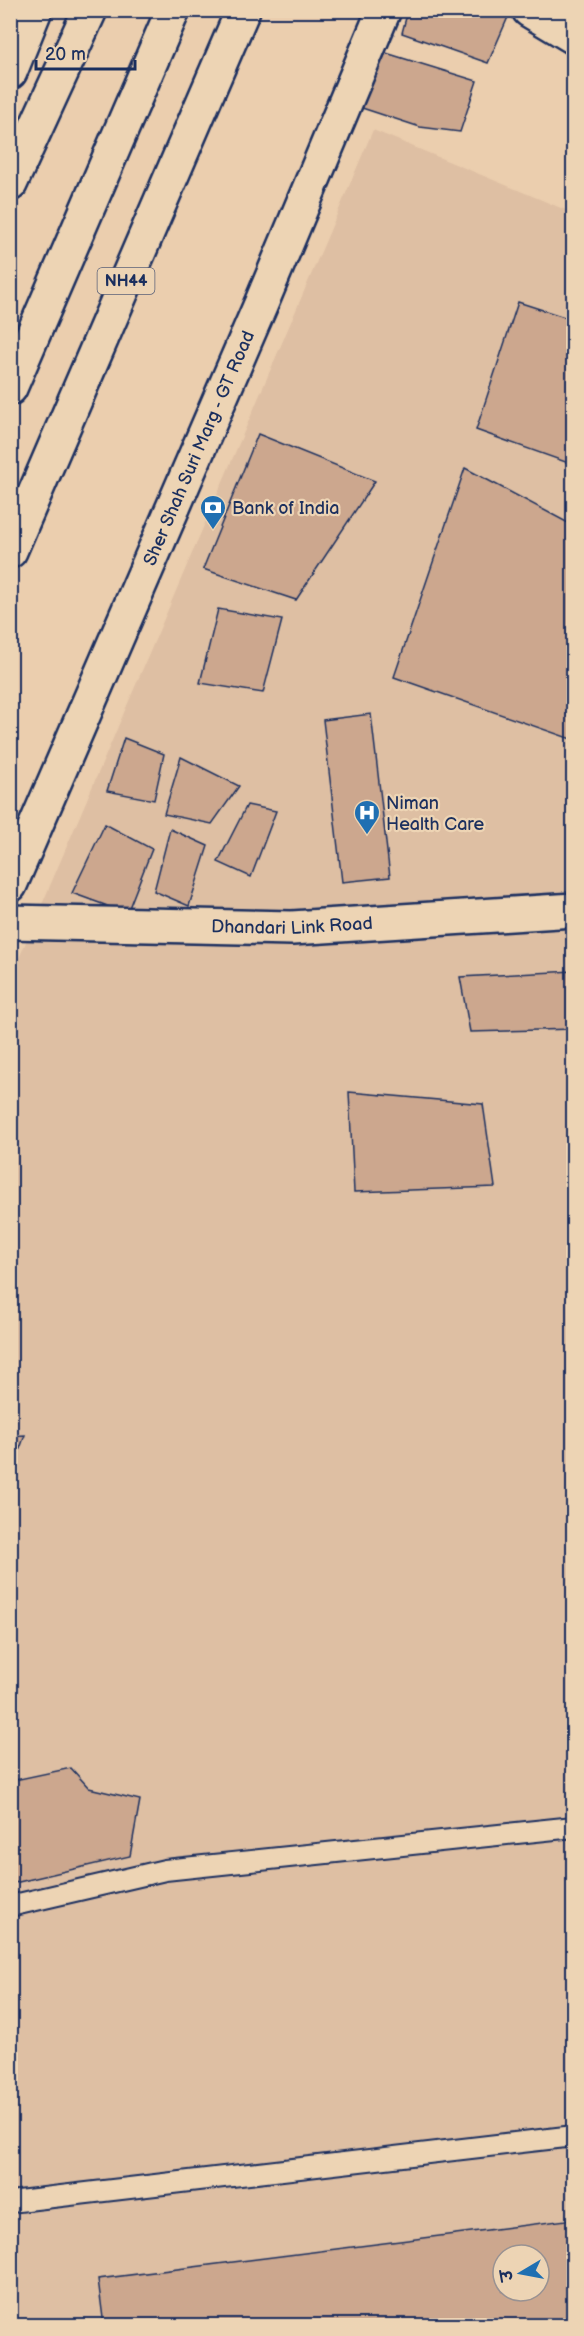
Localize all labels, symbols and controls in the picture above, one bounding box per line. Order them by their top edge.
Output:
scale bar [36,33,135,71]
text: 20 m [45,44,86,65]
road number: NH44 [98,268,154,294]
street label: Sher Shah Suri Marg - GT Road [139,327,259,569]
bank icon: Bank of India [198,493,228,531]
place label: Bank of India [232,498,339,519]
place label: Niman Health Care [386,793,484,835]
hospital icon: Niman Health Care [352,798,382,836]
street label: Dhandari Link Road [211,912,373,939]
north arrow [491,2243,551,2303]
text: उ [497,2267,518,2284]

